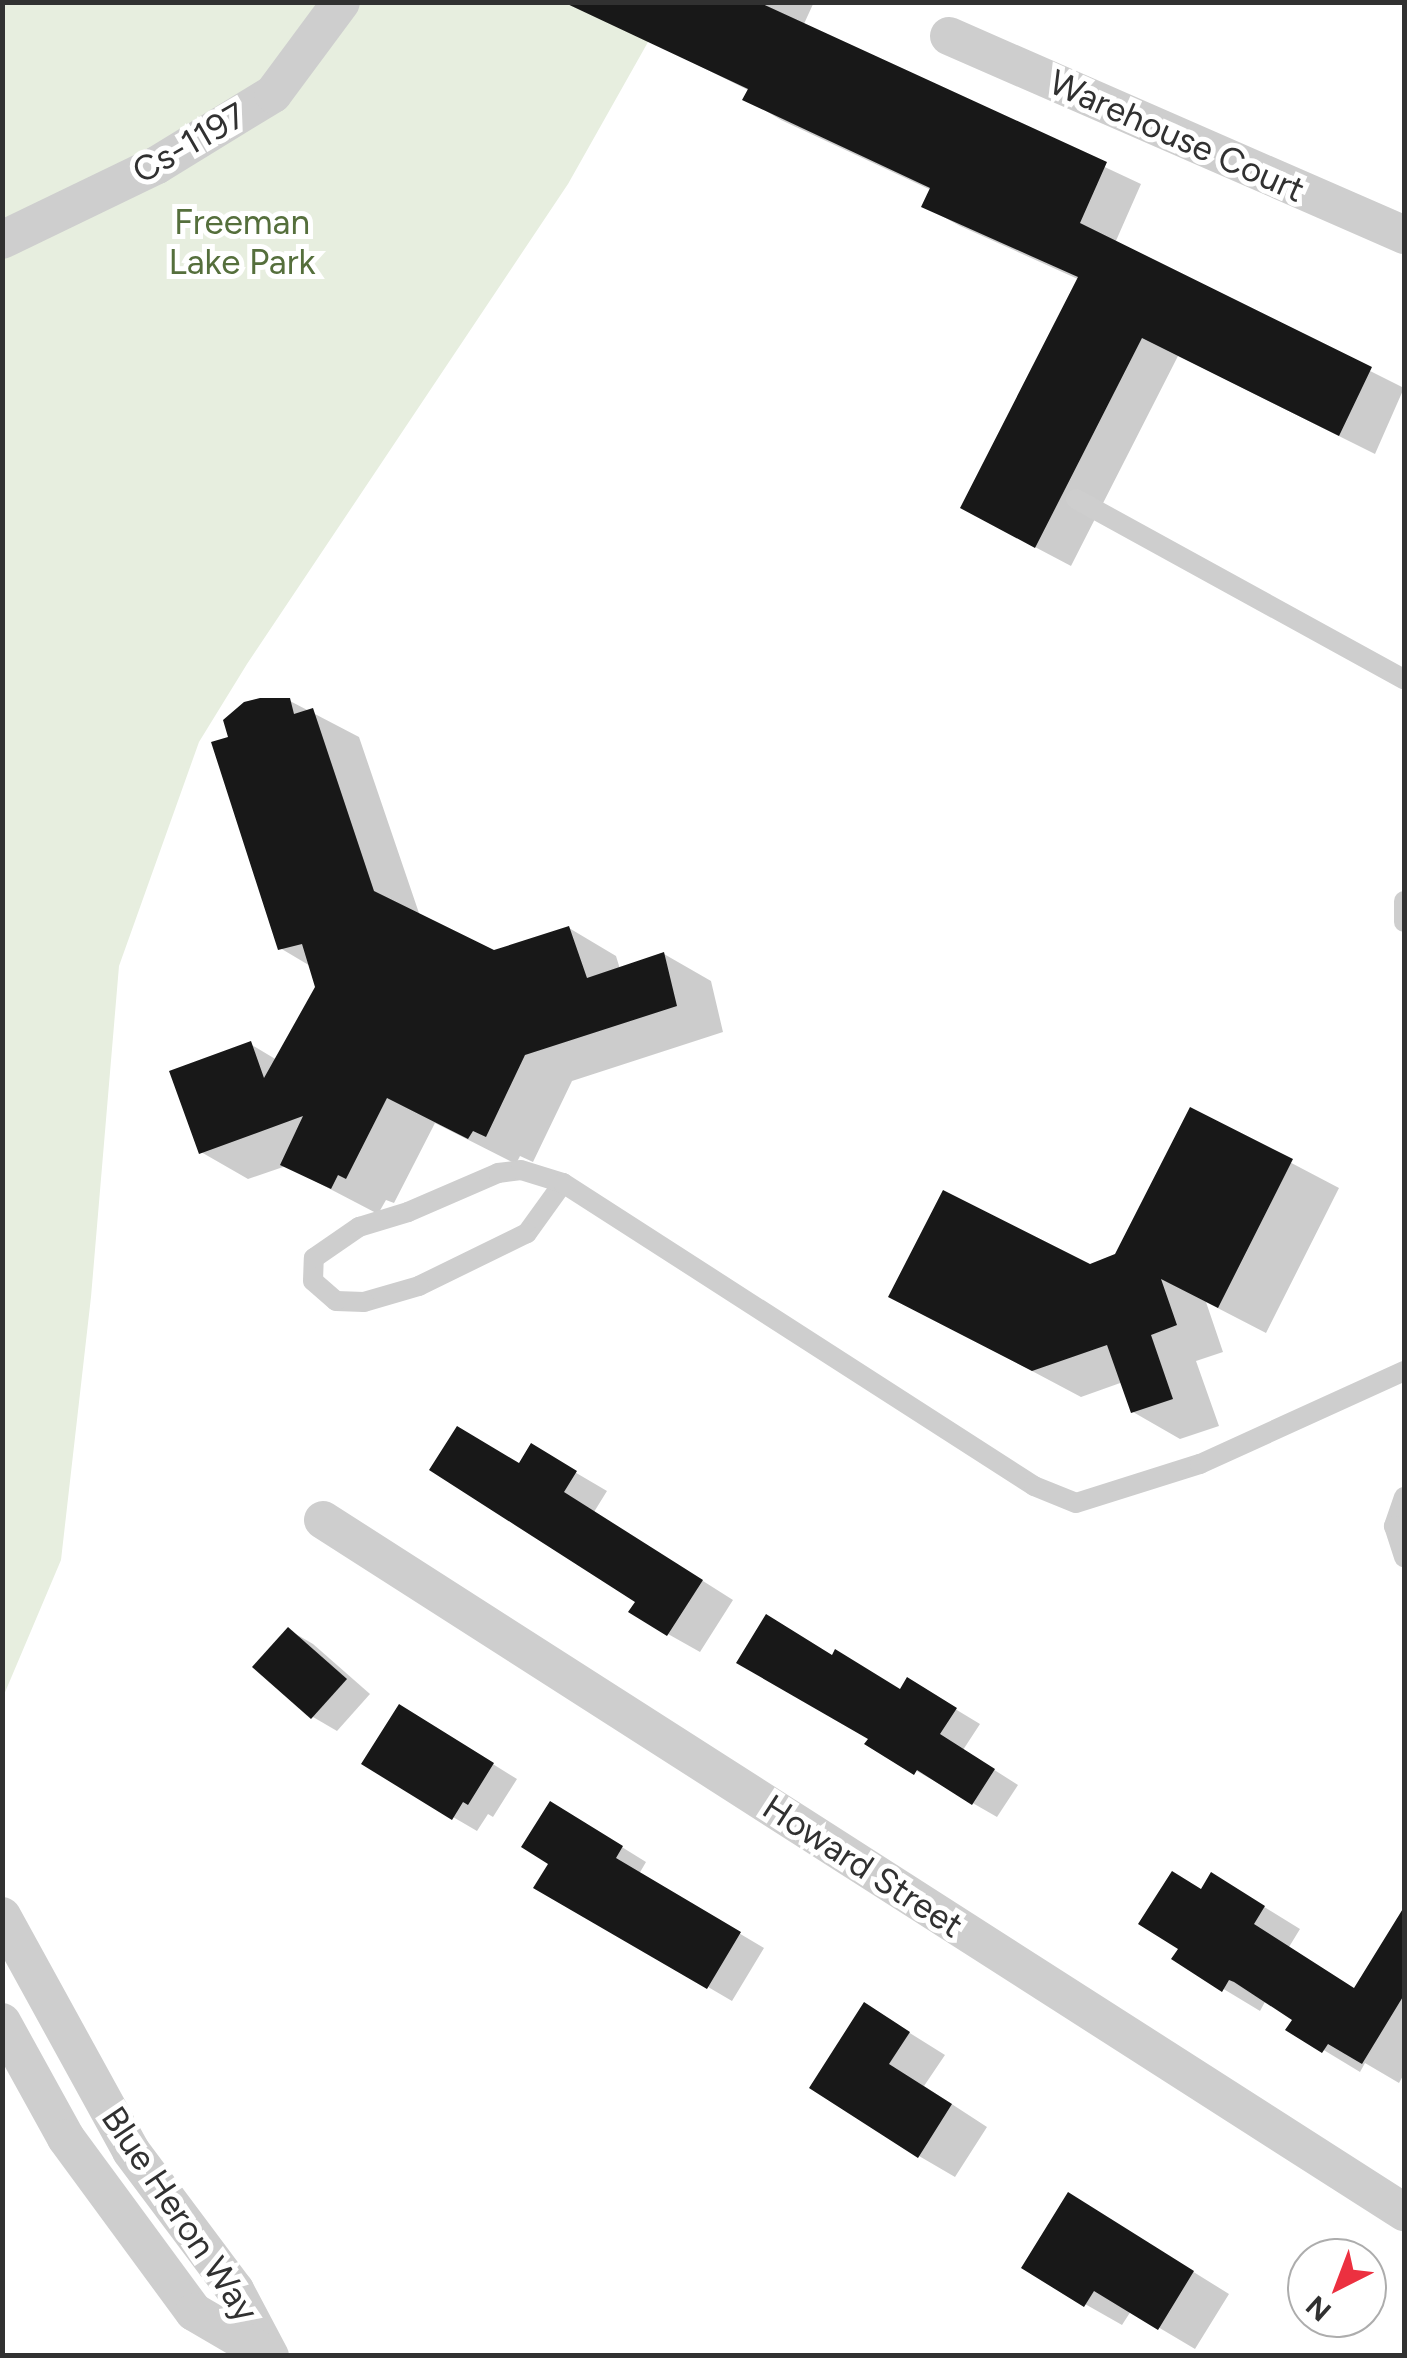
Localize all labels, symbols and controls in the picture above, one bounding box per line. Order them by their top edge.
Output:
street label: Warehouse Court [1043,61,1311,211]
street label: Cs-1197 [125,94,253,192]
park label: Freeman Lake Park [169,201,315,283]
street label: Howard Street [755,1786,971,1946]
street label: Blue Heron Way [93,2099,267,2329]
north arrow [1287,2238,1387,2338]
text: N [1299,2289,1338,2329]

